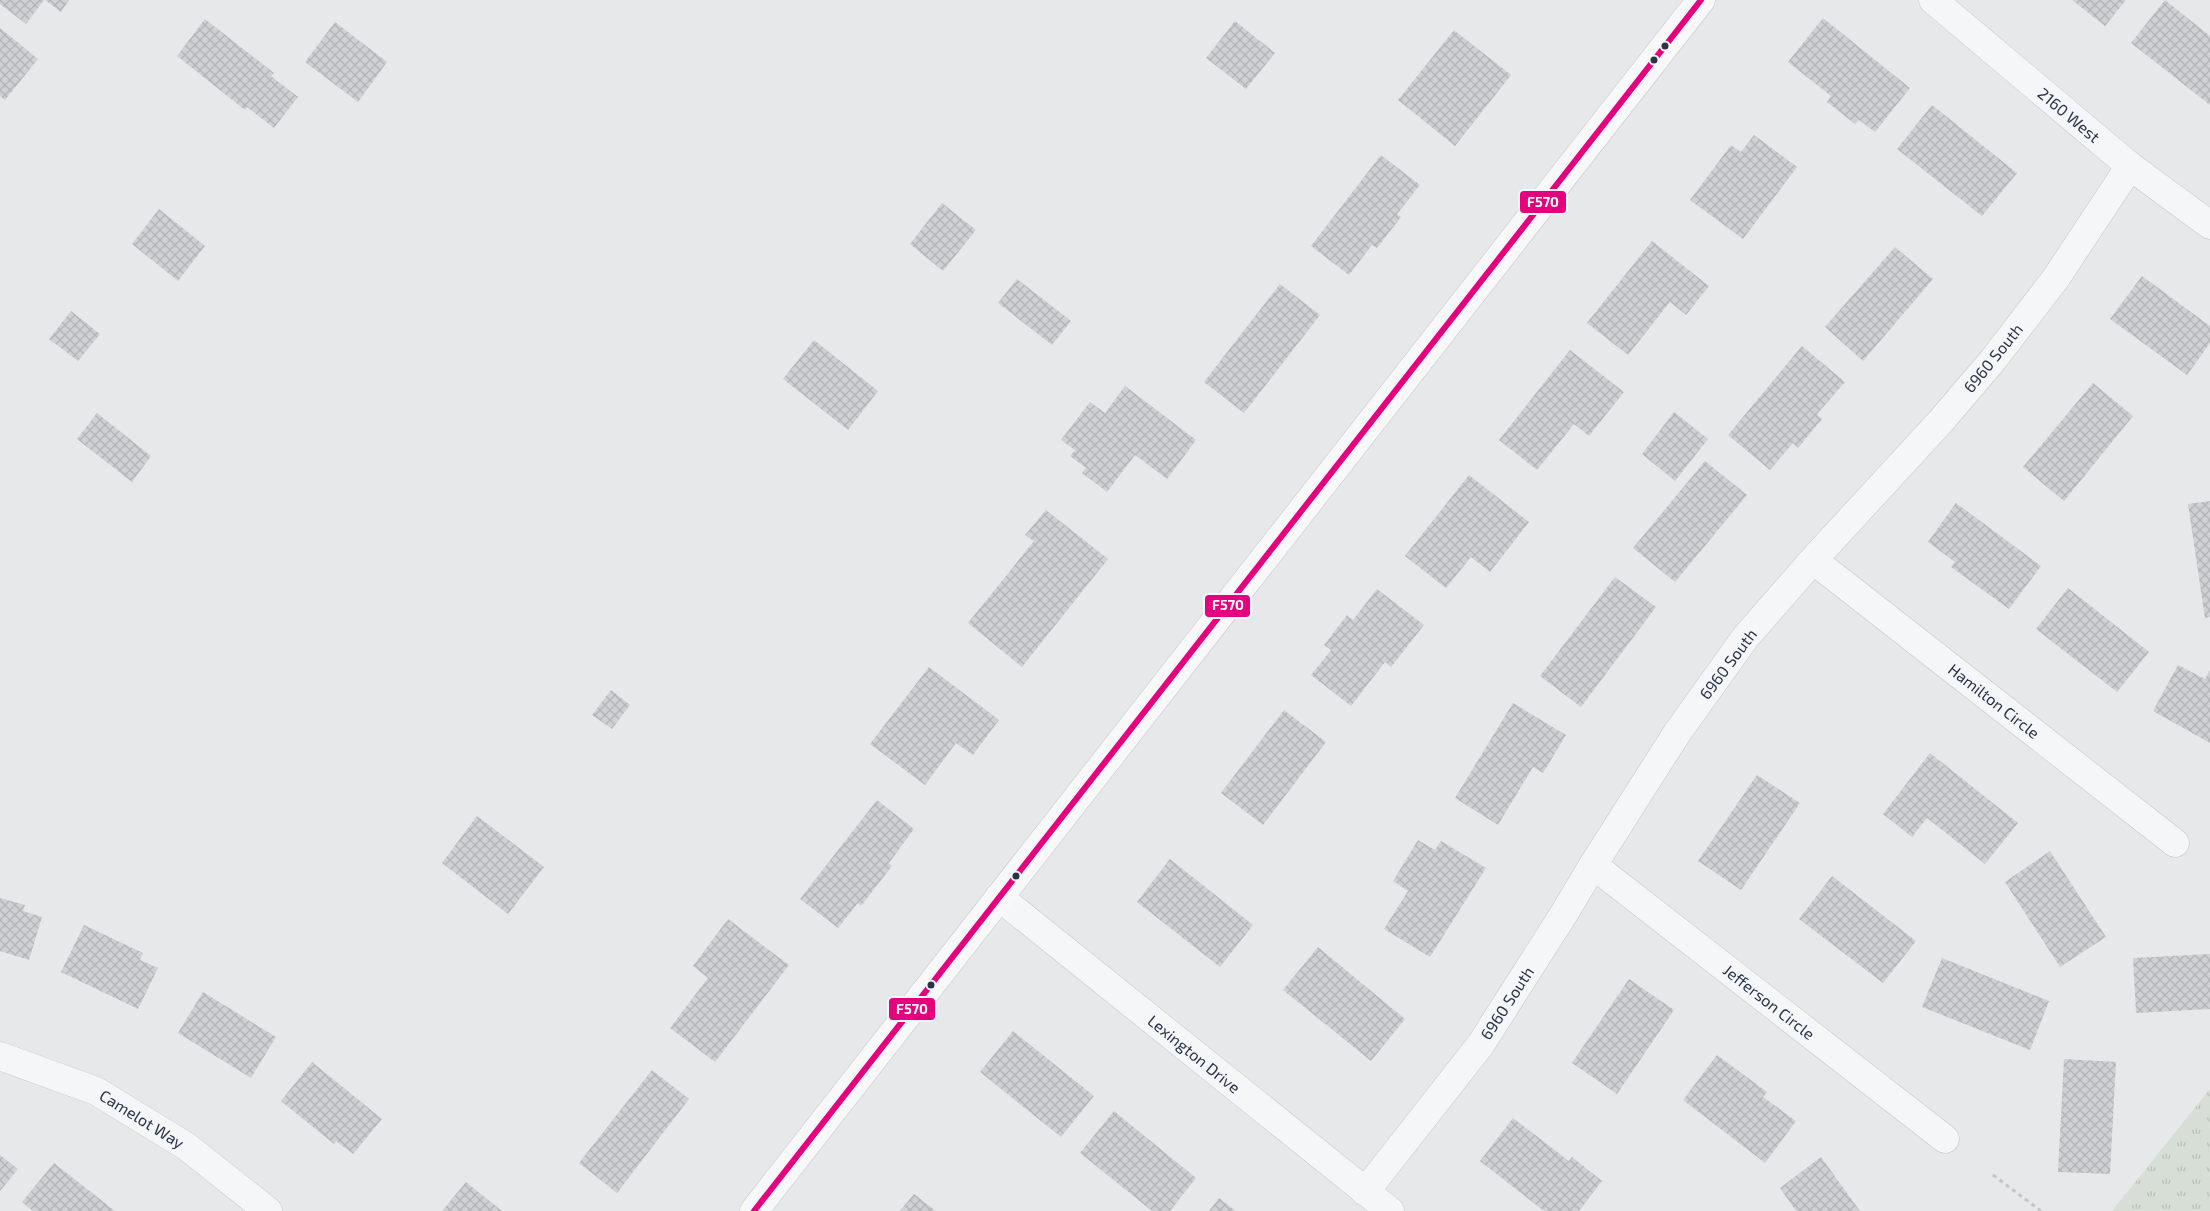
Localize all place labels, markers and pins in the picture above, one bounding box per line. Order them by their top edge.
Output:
unlabelled marker [1660,41,1670,51]
unlabelled marker [1649,55,1659,65]
unlabelled marker [1011,871,1021,881]
unlabelled marker [926,980,936,990]

